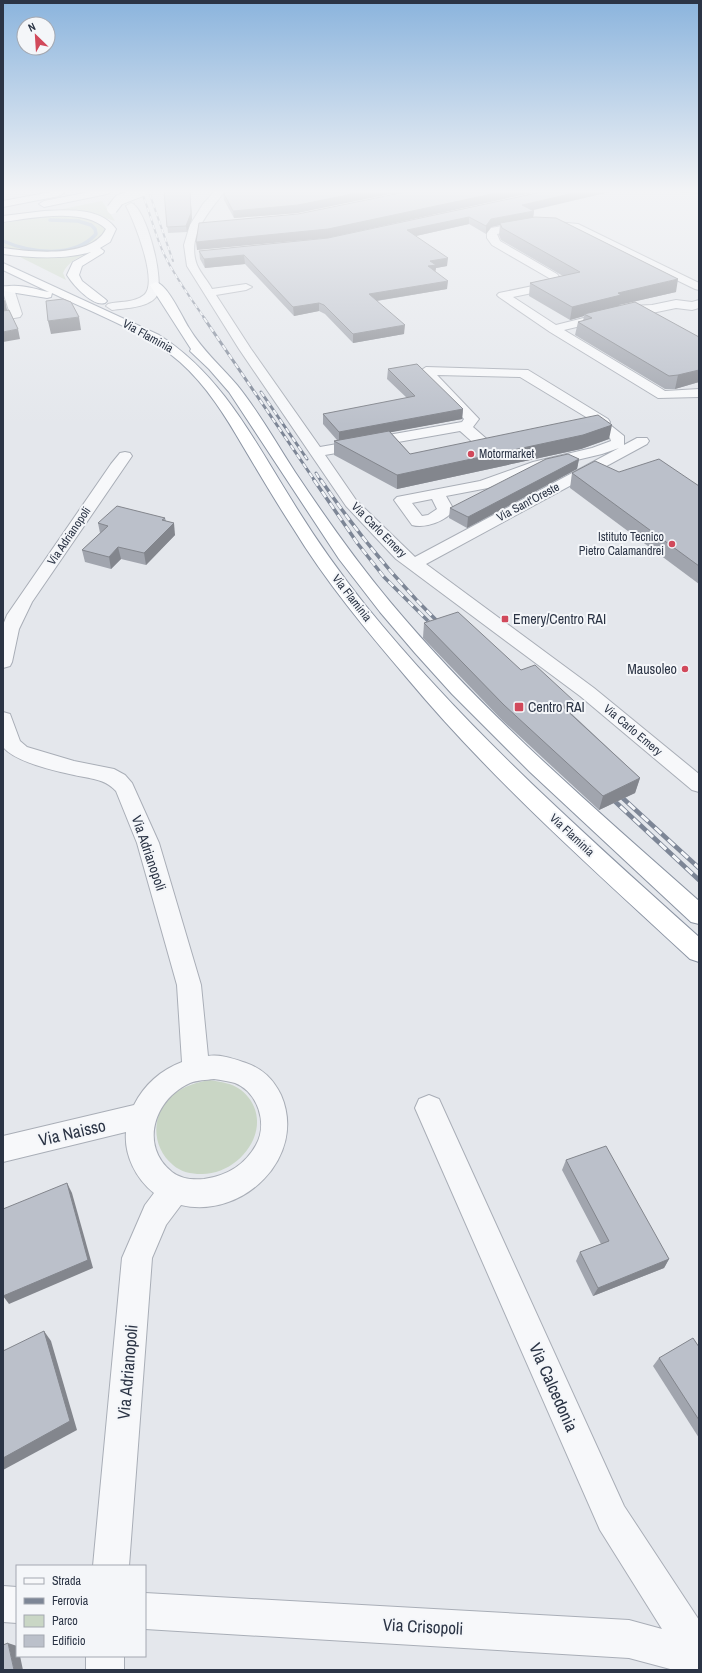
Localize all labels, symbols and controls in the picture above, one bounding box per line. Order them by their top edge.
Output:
north arrow [16,16,56,56]
text: N [26,19,38,35]
street label: Via Flaminia [120,316,177,357]
place label: Motormarket [479,446,534,462]
marker: Motormarket [466,449,476,459]
street label: Via Sant'Oreste [494,479,562,525]
street label: Via Carlo Emery [348,499,410,561]
street label: Via Adrianopoli [44,504,94,568]
place label: Istituto Tecnico Pietro Calamandrei [579,529,664,559]
marker: Istituto Tecnico Pietro Calamandrei [667,539,677,549]
street label: Via Flaminia [329,571,376,625]
place label: Emery/Centro RAI [513,610,606,628]
marker: Emery/Centro RAI [500,614,510,624]
place label: Mausoleo [627,660,677,678]
marker: Mausoleo [680,664,690,674]
place label: Centro RAI [528,698,585,716]
marker: Centro RAI [513,701,525,713]
street label: Via Carlo Emery [600,701,666,759]
street label: Via Flaminia [546,810,598,860]
street label: Via Adrianopoli [128,813,170,893]
street label: Via Naisso [36,1113,108,1151]
street label: Via Adrianopoli [111,1324,143,1420]
street label: Via Calcedonia [524,1339,584,1435]
legend [16,1565,146,1657]
text: Strada [52,1573,82,1589]
text: Ferrovia [52,1593,89,1609]
street label: Via Crisopoli [382,1612,464,1640]
text: Parco [52,1613,78,1629]
text: Edificio [52,1633,85,1649]

